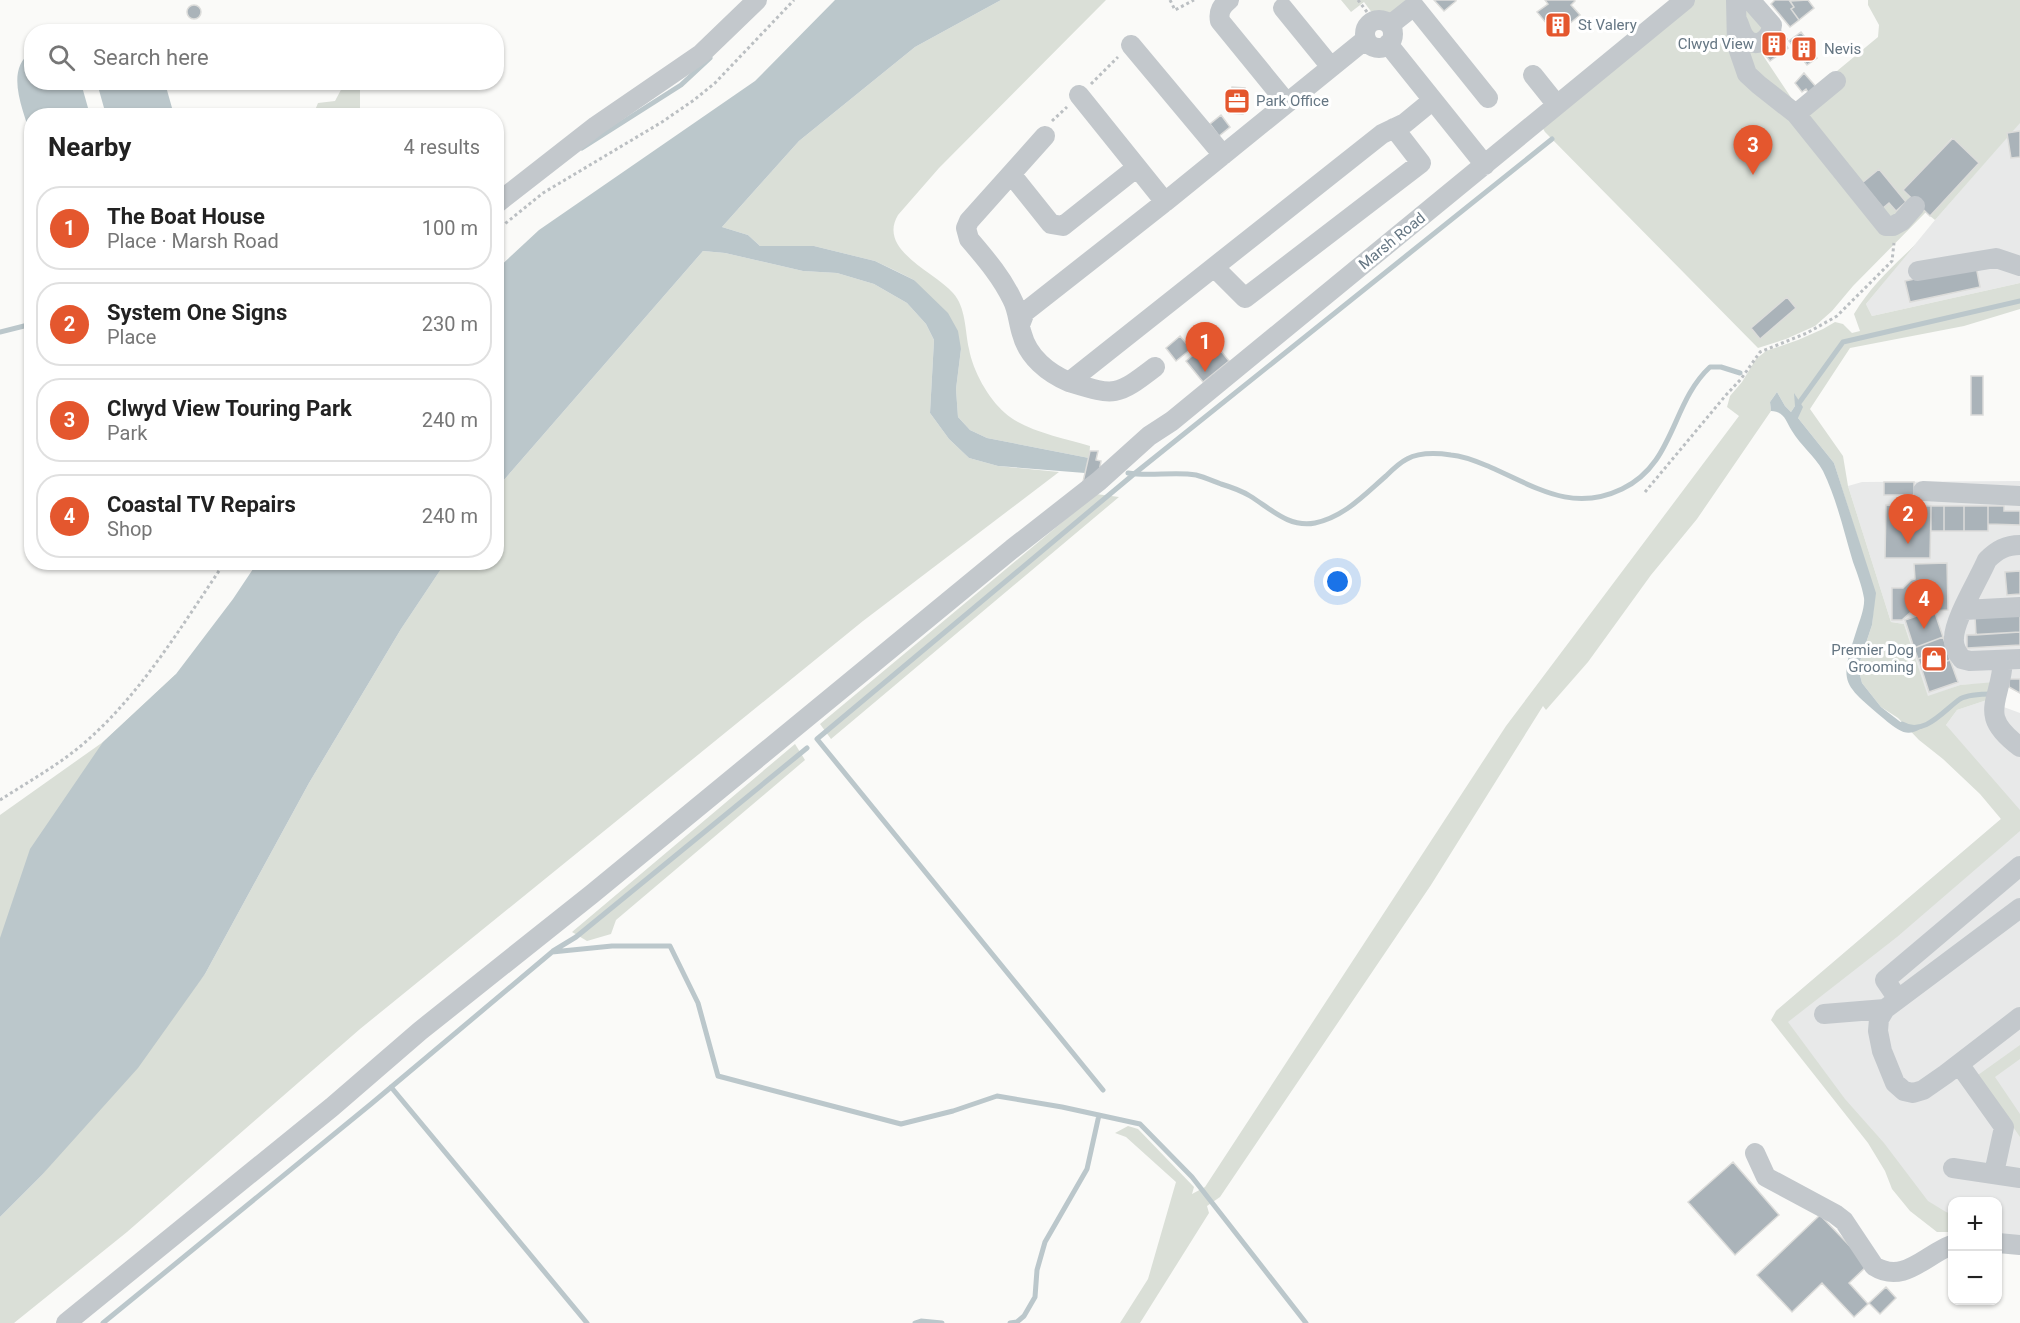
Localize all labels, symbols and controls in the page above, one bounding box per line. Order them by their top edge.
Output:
building icon: St Valery [1543,10,1573,40]
place label: St Valery [1578,16,1637,34]
search box [24,24,504,90]
building icon: Clwyd View [1759,29,1789,59]
building icon: Nevis [1789,34,1819,64]
place label: Clwyd View [1678,35,1754,53]
place label: Nevis [1824,40,1861,58]
icon: search [45,41,78,74]
text: Search here [93,45,209,70]
office icon: Park Office [1222,86,1252,116]
place label: Park Office [1256,92,1329,110]
pin: 3 [1734,126,1772,175]
text: Nearby [48,132,131,162]
text: 4 results [404,135,480,159]
text: The Boat House [107,204,265,229]
street label: Marsh Road [1355,209,1429,273]
text: 1 [64,216,75,240]
text: 100 m [422,216,478,240]
text: Place · Marsh Road [107,229,279,253]
text: System One Signs [107,300,287,325]
text: 2 [64,312,75,336]
text: 230 m [422,312,478,336]
pin: 1 [1186,322,1224,372]
text: Place [107,325,156,349]
text: Clwyd View Touring Park [107,396,352,421]
text: 3 [64,408,75,432]
text: 240 m [422,408,478,432]
text: Park [107,421,147,445]
text: Coastal TV Repairs [107,492,296,517]
pin: 2 [1888,494,1928,544]
text: 4 [64,504,75,528]
text: 240 m [422,504,478,528]
text: Shop [107,517,153,541]
your location [1323,567,1352,596]
pin: 4 [1904,580,1944,629]
place label: Premier Dog Grooming [1831,641,1914,676]
shop icon: Premier Dog Grooming [1919,644,1949,674]
map controls [1948,1197,2002,1305]
button: + [1948,1197,2002,1251]
button: − [1948,1251,2002,1305]

